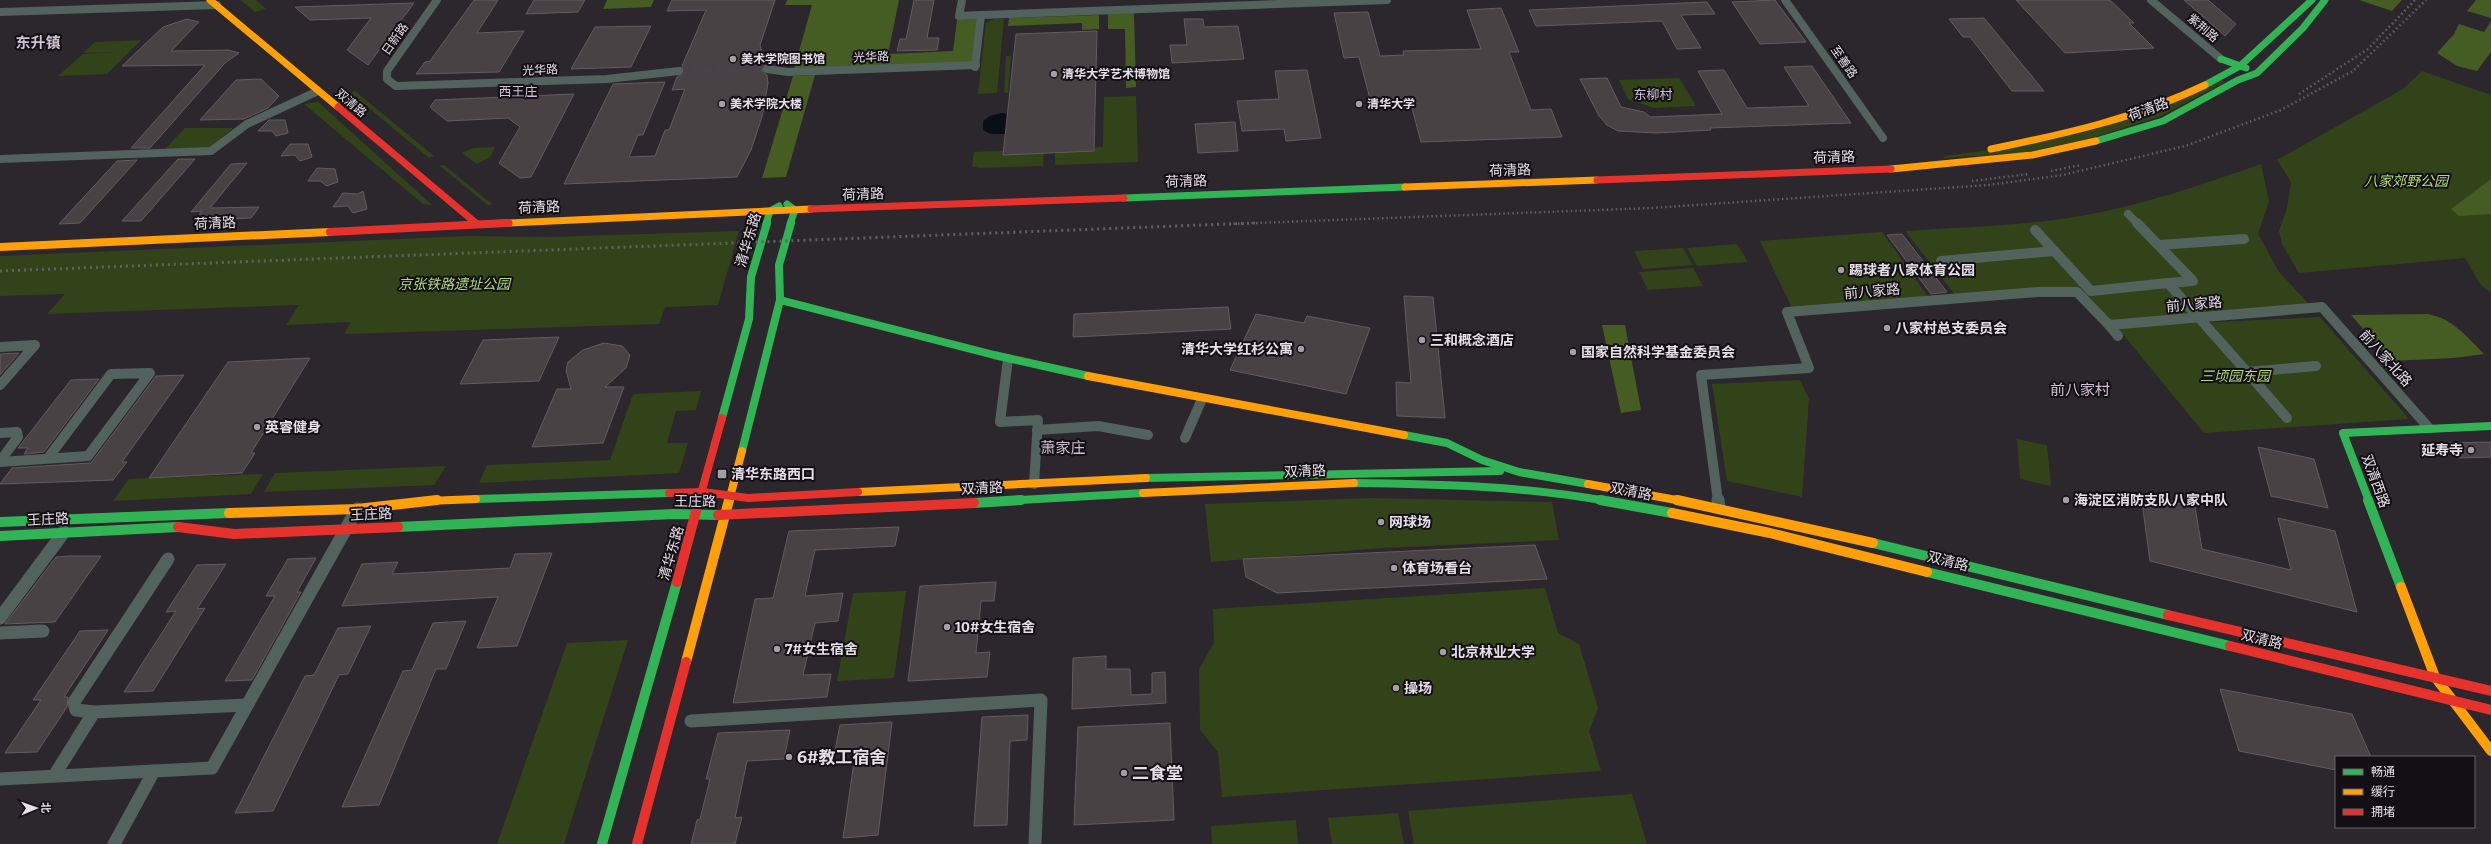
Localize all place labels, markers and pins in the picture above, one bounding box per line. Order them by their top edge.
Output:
place label: 美术学院图书馆 [741,52,825,66]
marker: 美术学院图书馆 [728,54,738,64]
place label: 清华大学艺术博物馆 [1062,67,1170,81]
marker: 清华大学艺术博物馆 [1049,69,1059,79]
place label: 美术学院大楼 [730,97,802,111]
place label: 清华大学 [1367,97,1415,111]
marker: 美术学院大楼 [717,99,727,109]
marker: 清华大学 [1354,99,1364,109]
place label: 踢球者八家体育公园 [1849,262,1975,279]
marker: 踢球者八家体育公园 [1836,265,1846,275]
place label: 八家村总支委员会 [1895,320,2007,337]
marker: 八家村总支委员会 [1882,323,1892,333]
place label: 三和概念酒店 [1430,332,1514,349]
marker: 三和概念酒店 [1417,335,1427,345]
place label: 清华大学红杉公寓 [1181,341,1293,358]
marker: 清华大学红杉公寓 [1296,344,1306,354]
place label: 国家自然科学基金委员会 [1581,344,1735,361]
marker: 国家自然科学基金委员会 [1568,347,1578,357]
place label: 英睿健身 [265,419,321,436]
marker: 英睿健身 [252,422,262,432]
place label: 延寿寺 [2421,442,2463,459]
marker: 延寿寺 [2466,445,2476,455]
place label: 清华东路西口 [731,466,815,483]
marker: 清华东路西口 [716,468,728,480]
place label: 海淀区消防支队八家中队 [2074,492,2228,509]
marker: 海淀区消防支队八家中队 [2061,495,2071,505]
place label: 网球场 [1389,514,1431,531]
marker: 网球场 [1376,517,1386,527]
place label: 体育场看台 [1402,560,1472,577]
marker: 体育场看台 [1389,563,1399,573]
place label: 10#女生宿舍 [955,619,1035,636]
marker: 10#女生宿舍 [942,622,952,632]
place label: 7#女生宿舍 [785,641,858,658]
marker: 7#女生宿舍 [772,644,782,654]
place label: 北京林业大学 [1451,644,1535,661]
marker: 北京林业大学 [1438,647,1448,657]
place label: 操场 [1404,680,1432,697]
marker: 操场 [1391,683,1401,693]
place label: 6#教工宿舍 [797,747,886,768]
marker: 6#教工宿舍 [784,752,794,762]
place label: 二食堂 [1132,763,1183,784]
marker: 二食堂 [1119,768,1129,778]

